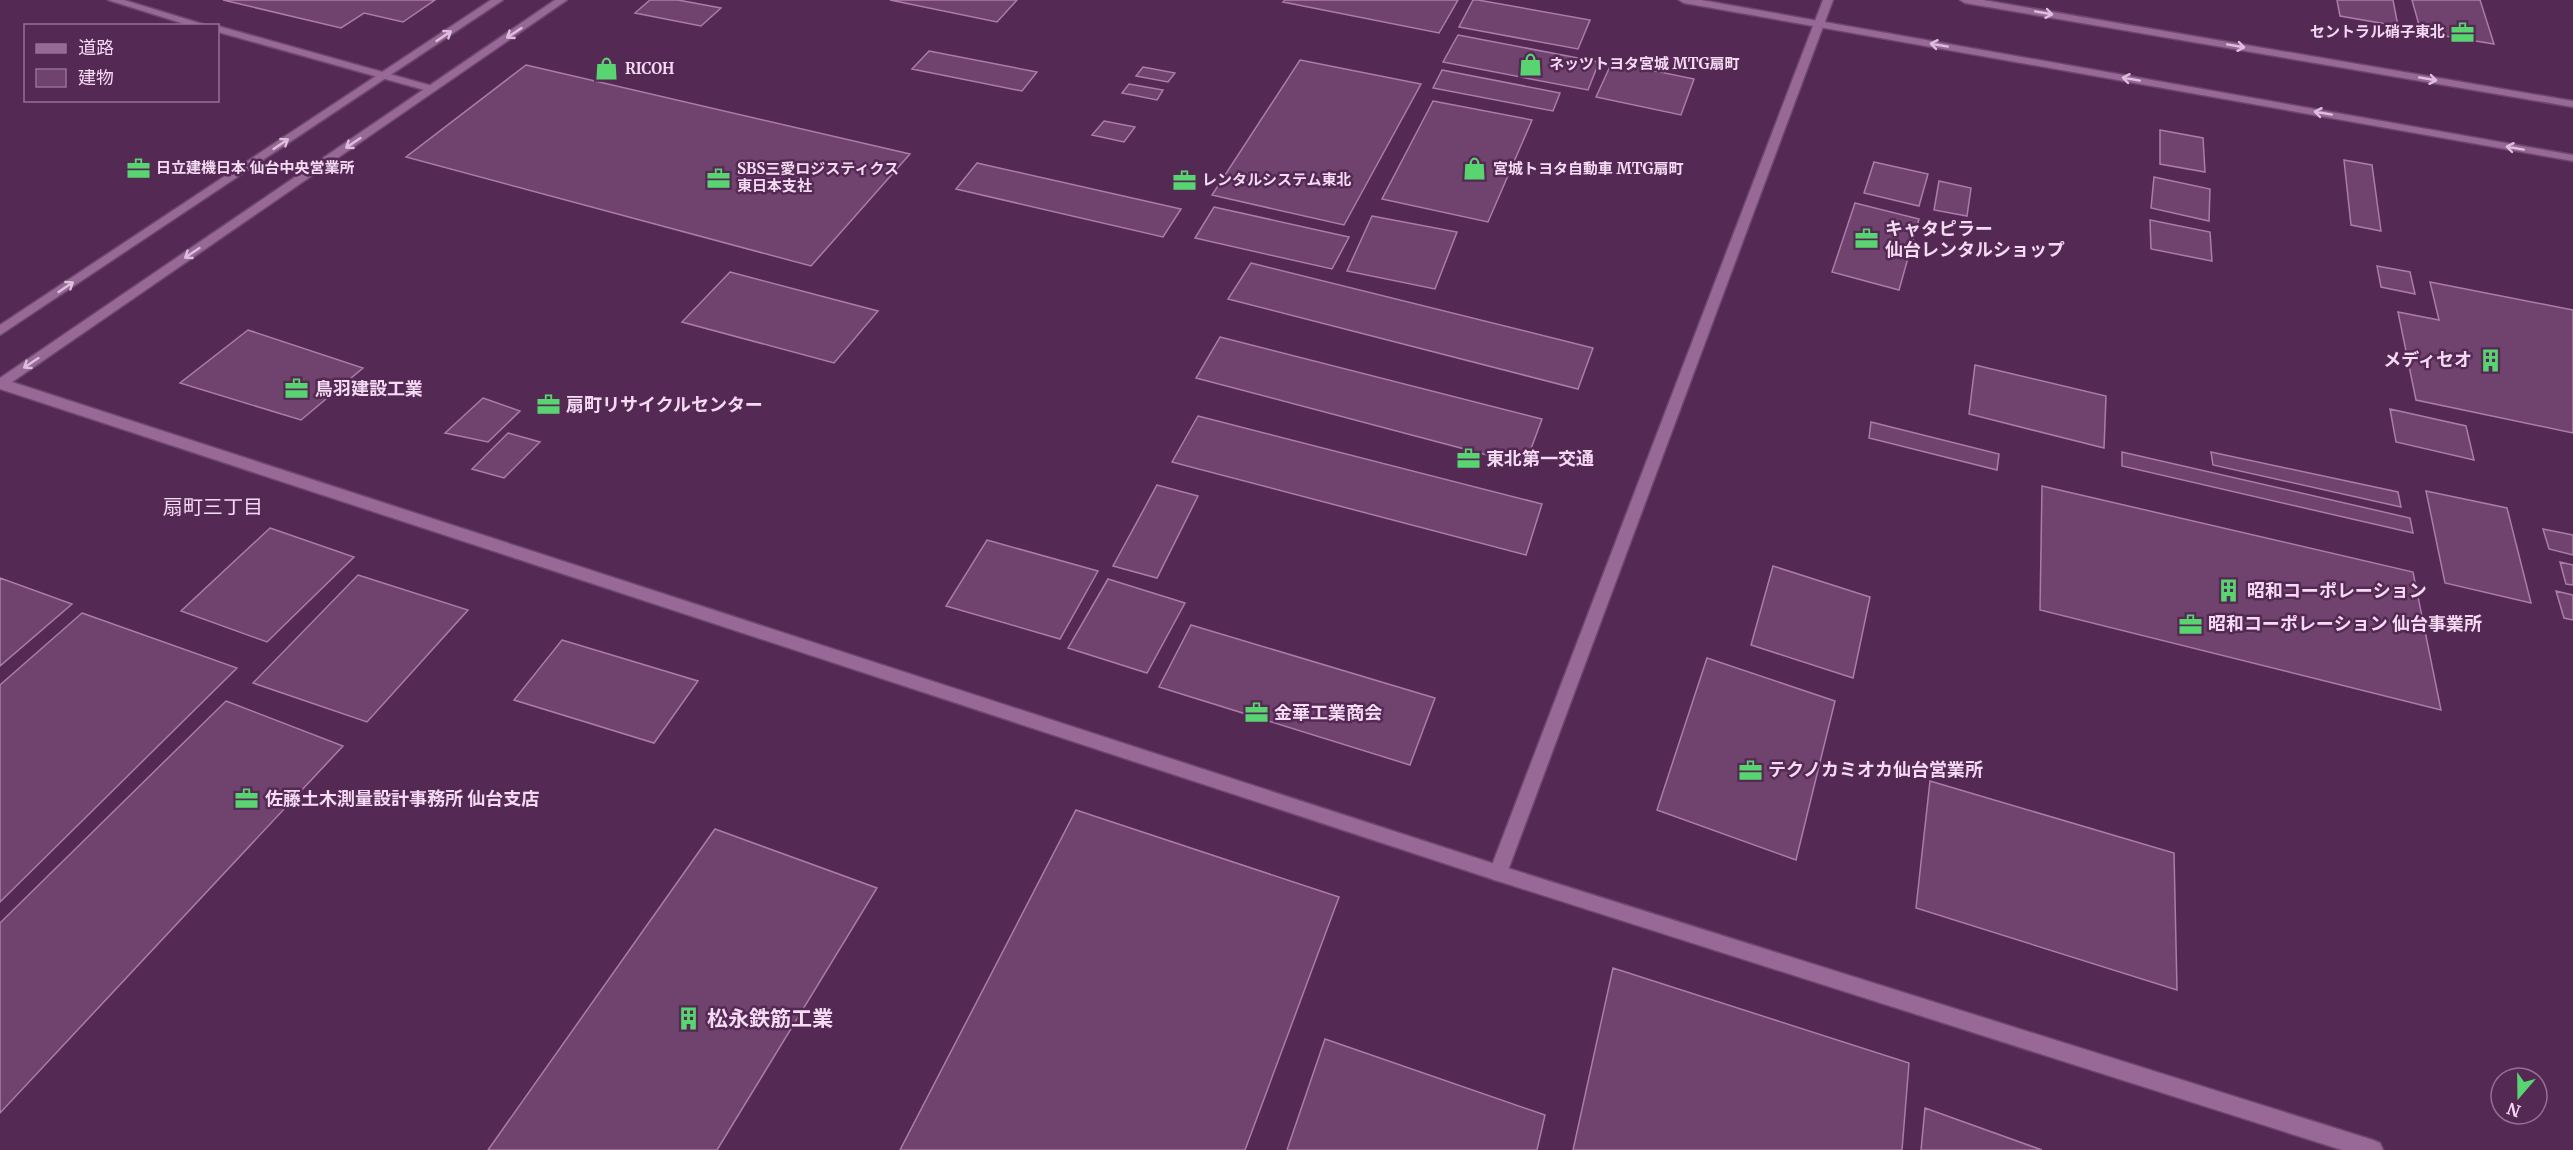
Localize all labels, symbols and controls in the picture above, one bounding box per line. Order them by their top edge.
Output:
one-way arrow [2033,8,2053,19]
office icon: セントラル硝子東北 [2450,19,2476,45]
place label: セントラル硝子東北 [2310,22,2445,41]
legend [24,24,219,102]
one-way arrow [506,27,522,39]
one-way arrow [435,30,452,43]
text: 道路 [78,36,114,59]
one-way arrow [1930,39,1950,50]
one-way arrow [2225,41,2245,52]
shop icon: ネッツトヨタ宮城 MTG扇町 [1518,51,1544,77]
place label: ネッツトヨタ宮城 MTG扇町 [1549,54,1739,73]
shop icon: RICOH [594,56,620,82]
place label: RICOH [625,59,674,78]
text: 建物 [78,66,114,89]
one-way arrow [2122,74,2142,85]
one-way arrow [2418,74,2437,85]
one-way arrow [2314,108,2334,119]
one-way arrow [345,137,361,149]
one-way arrow [272,138,289,150]
one-way arrow [2506,142,2526,153]
office icon: 日立建機日本 仙台中央営業所 [125,155,151,181]
shop icon: 宮城トヨタ自動車 MTG扇町 [1462,156,1488,182]
place label: 日立建機日本 仙台中央営業所 [156,158,355,177]
place label: SBS三愛ロジスティクス 東日本支社 [737,159,899,195]
place label: 宮城トヨタ自動車 MTG扇町 [1493,159,1683,178]
office icon: SBS三愛ロジスティクス 東日本支社 [706,165,732,191]
office icon: レンタルシステム東北 [1171,167,1197,193]
place label: レンタルシステム東北 [1202,170,1352,189]
place label: キャタピラー 仙台レンタルショップ [1885,217,2065,261]
office icon: キャタピラー 仙台レンタルショップ [1854,226,1880,252]
one-way arrow [184,247,200,259]
one-way arrow [57,281,74,293]
building icon: メディセオ [2477,347,2503,373]
place label: メディセオ [2383,348,2472,371]
one-way arrow [23,357,39,369]
office icon: 鳥羽建設工業 [284,376,310,402]
place label: 鳥羽建設工業 [315,377,423,400]
office icon: 扇町リサイクルセンター [535,392,561,418]
place label: 扇町リサイクルセンター [566,393,763,416]
office icon: 東北第一交通 [1455,446,1481,472]
place label: 東北第一交通 [1486,447,1594,470]
district label: 扇町三丁目 [163,494,263,519]
building icon: 昭和コーポレーション [2216,578,2242,604]
place label: 昭和コーポレーション [2247,579,2427,602]
office icon: 昭和コーポレーション 仙台事業所 [2177,611,2203,637]
place label: 昭和コーポレーション 仙台事業所 [2208,612,2482,635]
office icon: 金華工業商会 [1243,700,1269,726]
place label: 金華工業商会 [1274,701,1382,724]
office icon: テクノカミオカ仙台営業所 [1737,757,1763,783]
place label: テクノカミオカ仙台営業所 [1768,758,1983,781]
office icon: 佐藤土木測量設計事務所 仙台支店 [234,786,260,812]
place label: 佐藤土木測量設計事務所 仙台支店 [265,787,539,810]
place label: 松永鉄筋工業 [707,1005,833,1032]
building icon: 松永鉄筋工業 [676,1006,702,1032]
north arrow [2489,1066,2549,1126]
text: N [2504,1098,2523,1122]

